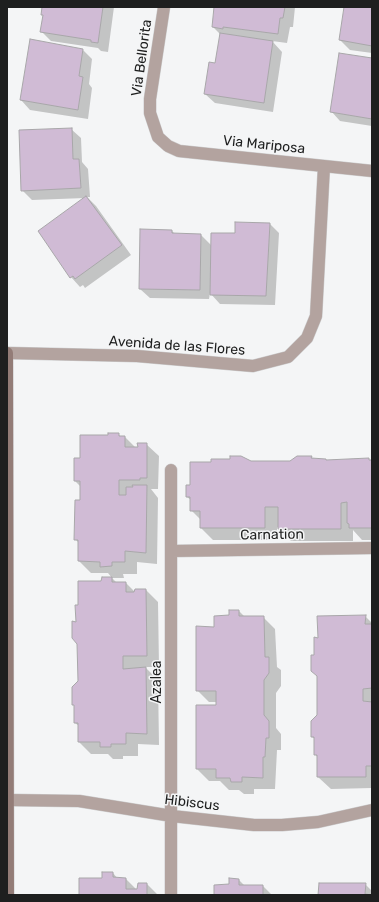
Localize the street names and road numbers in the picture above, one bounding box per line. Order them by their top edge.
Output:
street label: Via Bellorita [128,18,156,98]
street label: Via Mariposa [222,132,306,158]
street label: Avenida de las Flores [108,333,246,359]
street label: Carnation [240,526,304,544]
street label: Azalea [149,660,165,704]
street label: Hibiscus [163,791,221,815]

